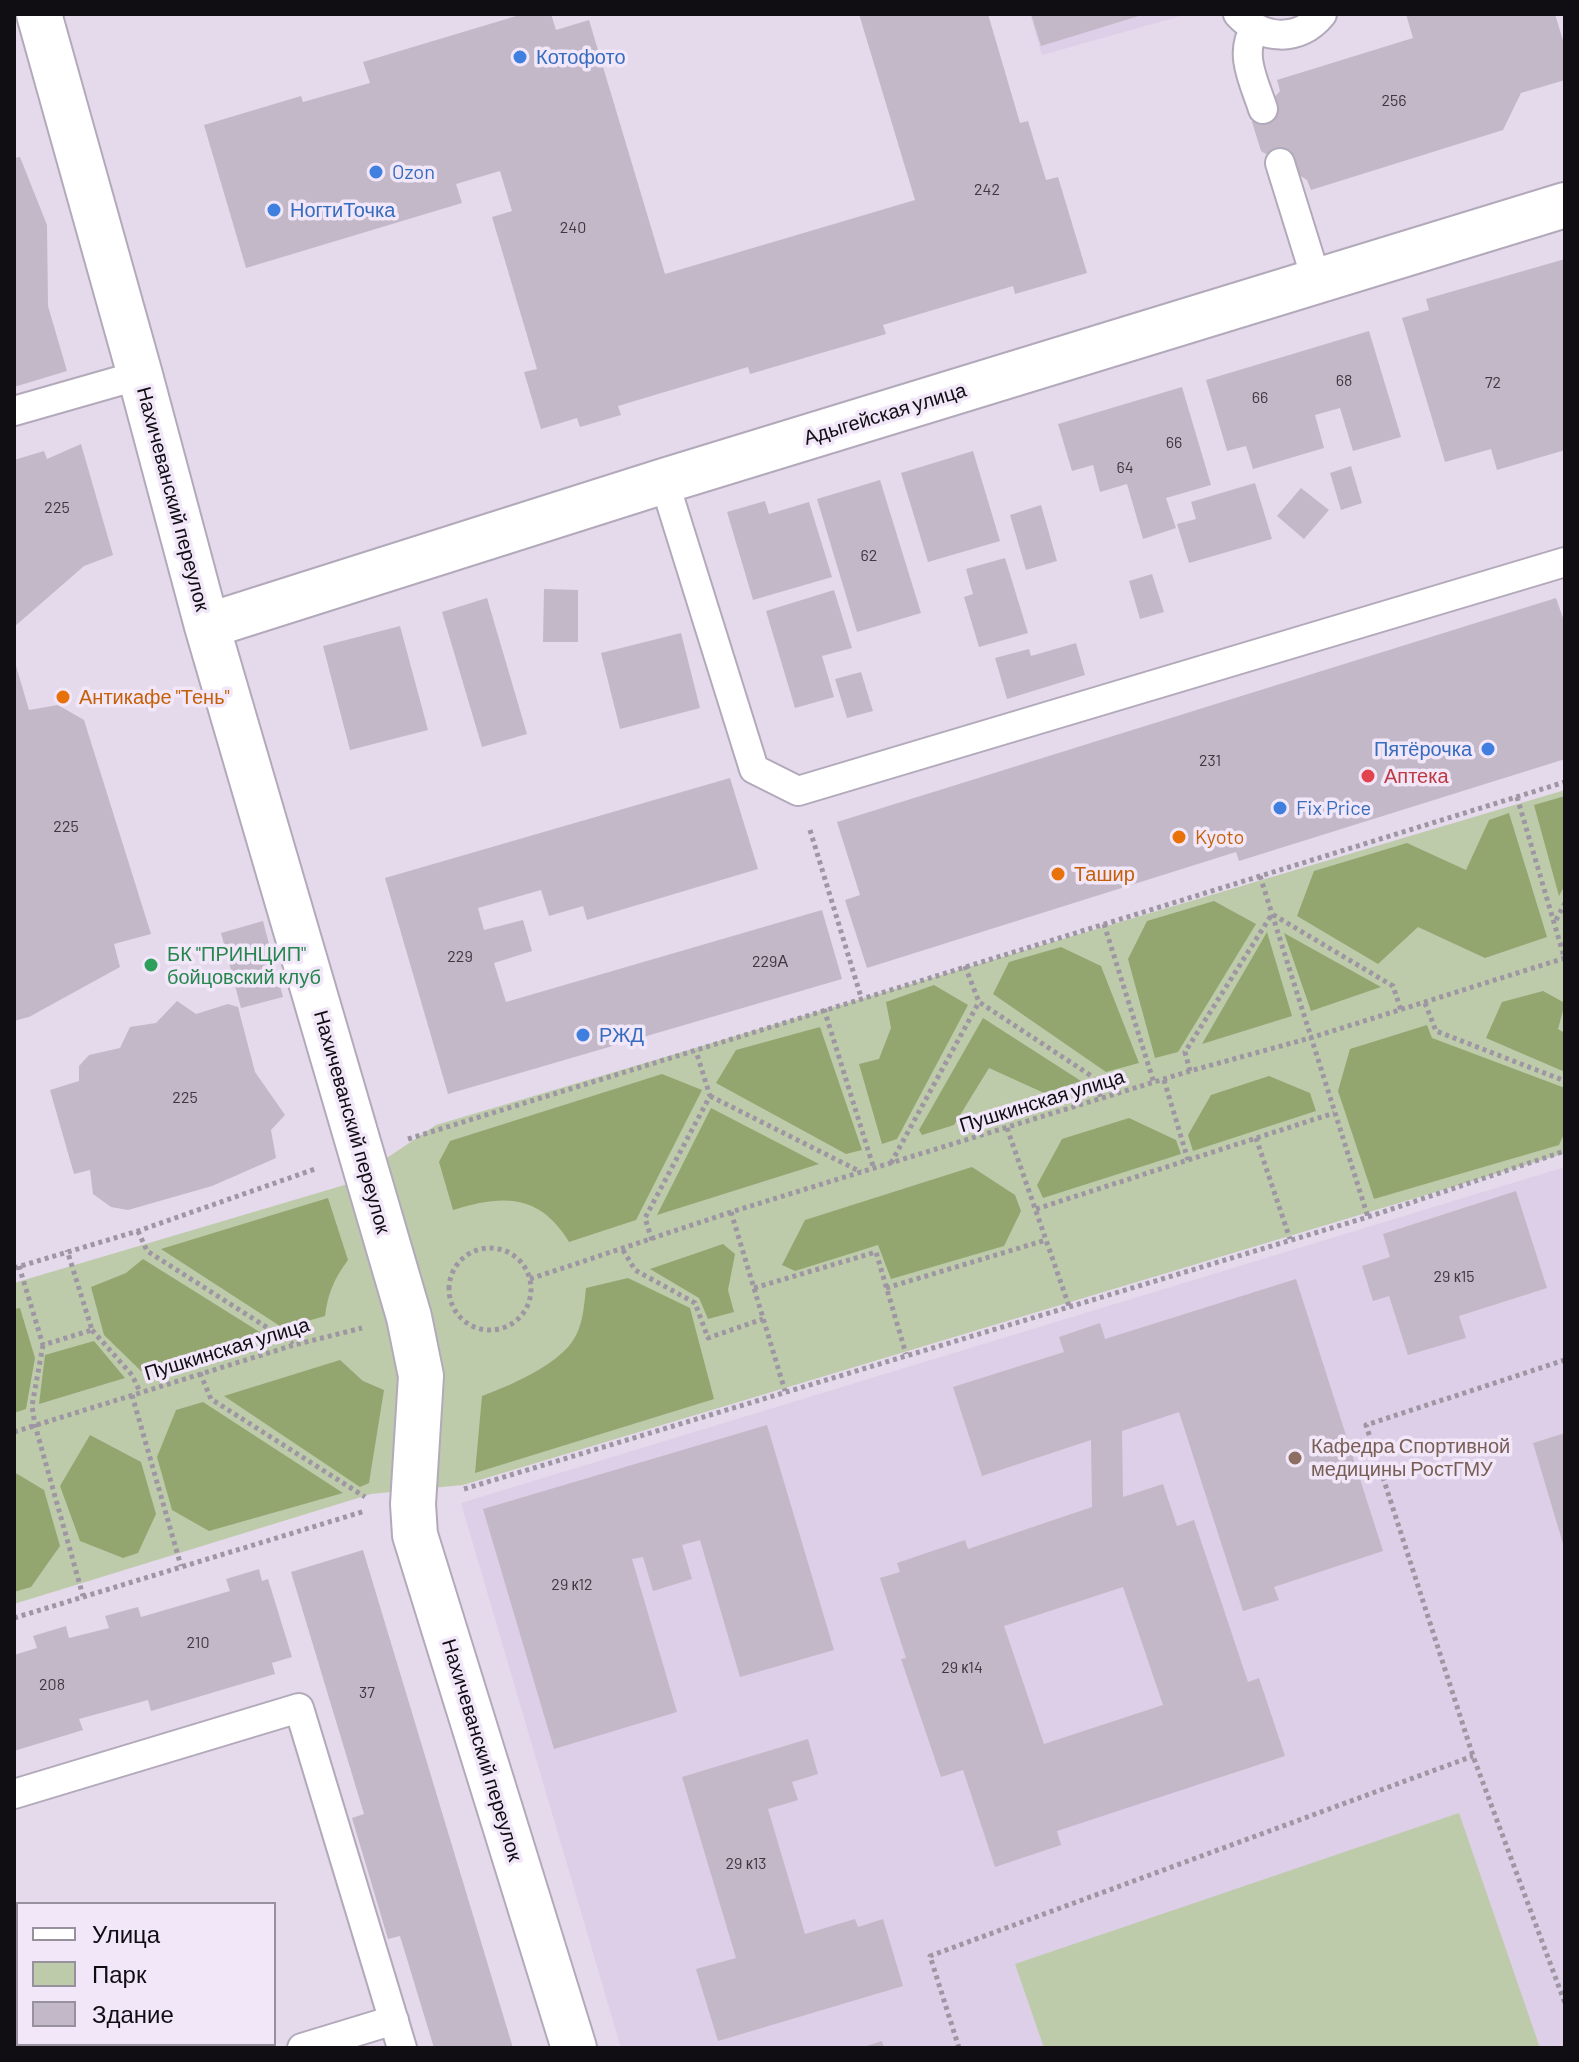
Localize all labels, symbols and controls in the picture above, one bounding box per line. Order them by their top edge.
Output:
place label: Котофото [536,45,626,69]
marker: Котофото [511,48,529,66]
house number: 256 [1381,91,1407,111]
place label: Ozon [392,160,435,184]
marker: Ozon [367,163,385,181]
house number: 242 [974,180,1000,200]
place label: НогтиТочка [290,198,395,222]
marker: НогтиТочка [265,201,283,219]
house number: 240 [560,218,586,238]
house number: 68 [1336,371,1352,391]
house number: 72 [1485,373,1501,393]
street label: Адыгейская улица [801,378,969,450]
street label: Нахичеванский переулок [131,384,215,614]
house number: 66 [1252,388,1268,408]
house number: 66 [1166,433,1182,453]
house number: 64 [1116,458,1134,478]
house number: 225 [44,498,70,518]
house number: 62 [861,546,877,566]
place label: Антикафе "Тень" [79,685,230,709]
marker: Антикафе "Тень" [54,688,72,706]
place label: Пятёрочка [1374,737,1472,761]
marker: Пятёрочка [1479,740,1497,758]
house number: 231 [1199,751,1221,771]
place label: Аптека [1384,764,1449,788]
marker: Аптека [1359,767,1377,785]
place label: Fix Price [1296,796,1371,820]
marker: Fix Price [1271,799,1289,817]
house number: 225 [53,817,79,837]
place label: Kyoto [1195,825,1244,849]
marker: Kyoto [1170,828,1188,846]
place label: Ташир [1074,862,1135,886]
marker: Ташир [1049,865,1067,883]
place label: БК "ПРИНЦИП" бойцовский клуб [167,942,321,989]
house number: 229 [447,947,473,967]
house number: 229А [752,952,788,972]
marker: БК "ПРИНЦИП" бойцовский клуб [142,956,160,974]
street label: Нахичеванский переулок [309,1008,395,1236]
place label: РЖД [599,1023,644,1047]
marker: РЖД [574,1026,592,1044]
street label: Пушкинская улица [956,1064,1128,1138]
house number: 225 [172,1088,198,1108]
house number: 29 к15 [1434,1267,1474,1287]
street label: Пушкинская улица [141,1312,313,1386]
place label: Кафедра Спортивной медицины РостГМУ [1311,1434,1510,1481]
marker: Кафедра Спортивной медицины РостГМУ [1286,1449,1304,1467]
house number: 29 к12 [551,1575,593,1595]
house number: 210 [187,1633,209,1653]
street label: Нахичеванский переулок [437,1636,527,1864]
house number: 29 к14 [941,1658,983,1678]
house number: 208 [39,1675,65,1695]
house number: 37 [359,1683,375,1703]
house number: 29 к13 [726,1854,766,1874]
legend [16,1902,276,2046]
text: Улица [92,1919,160,1948]
text: Парк [92,1959,146,1988]
text: Здание [92,1999,174,2028]

